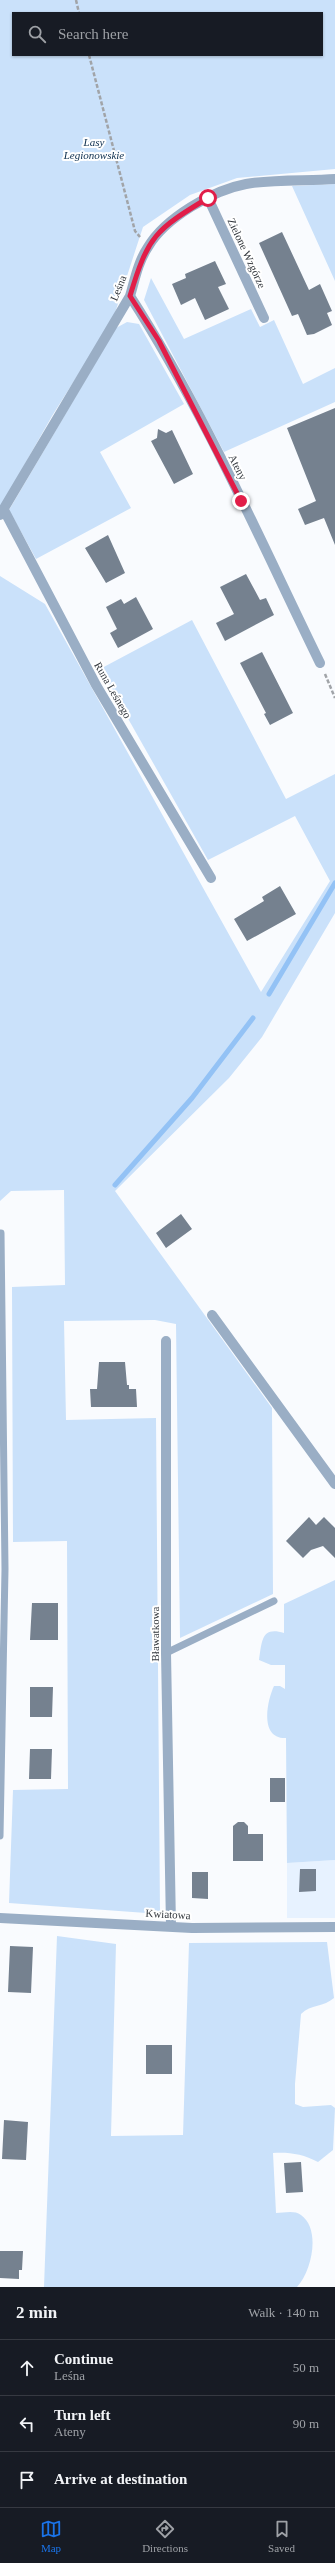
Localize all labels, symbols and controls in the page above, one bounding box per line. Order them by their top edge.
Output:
search box [12,12,323,56]
icon: search [26,23,48,45]
text: Search here [58,26,128,42]
park label: Lasy Legionowskie [63,136,124,161]
route start [199,189,217,207]
street label: Zielone Wzgórze [226,216,269,290]
street label: Leśna [108,273,129,302]
street label: Ateny [227,452,250,482]
route end [232,492,250,510]
street label: Runa Leśnego [92,660,134,721]
street label: Bławatkowa [149,1606,161,1661]
street label: Kwiatowa [145,1907,191,1921]
text: 2 min [16,2303,57,2322]
text: Walk · 140 m [248,2305,319,2320]
text: Continue [54,2351,113,2367]
icon: ahead [16,2357,38,2379]
text: 50 m [293,2360,319,2375]
text: Leśna [54,2368,85,2383]
text: Turn left [54,2407,111,2423]
icon: left [16,2413,38,2435]
text: 90 m [293,2416,319,2431]
text: Ateny [54,2424,86,2439]
icon: arrive [16,2469,38,2491]
text: Arrive at destination [54,2471,187,2487]
tab: Map [40,2518,62,2554]
tab: Directions [142,2518,188,2554]
tab: Saved [268,2518,295,2554]

